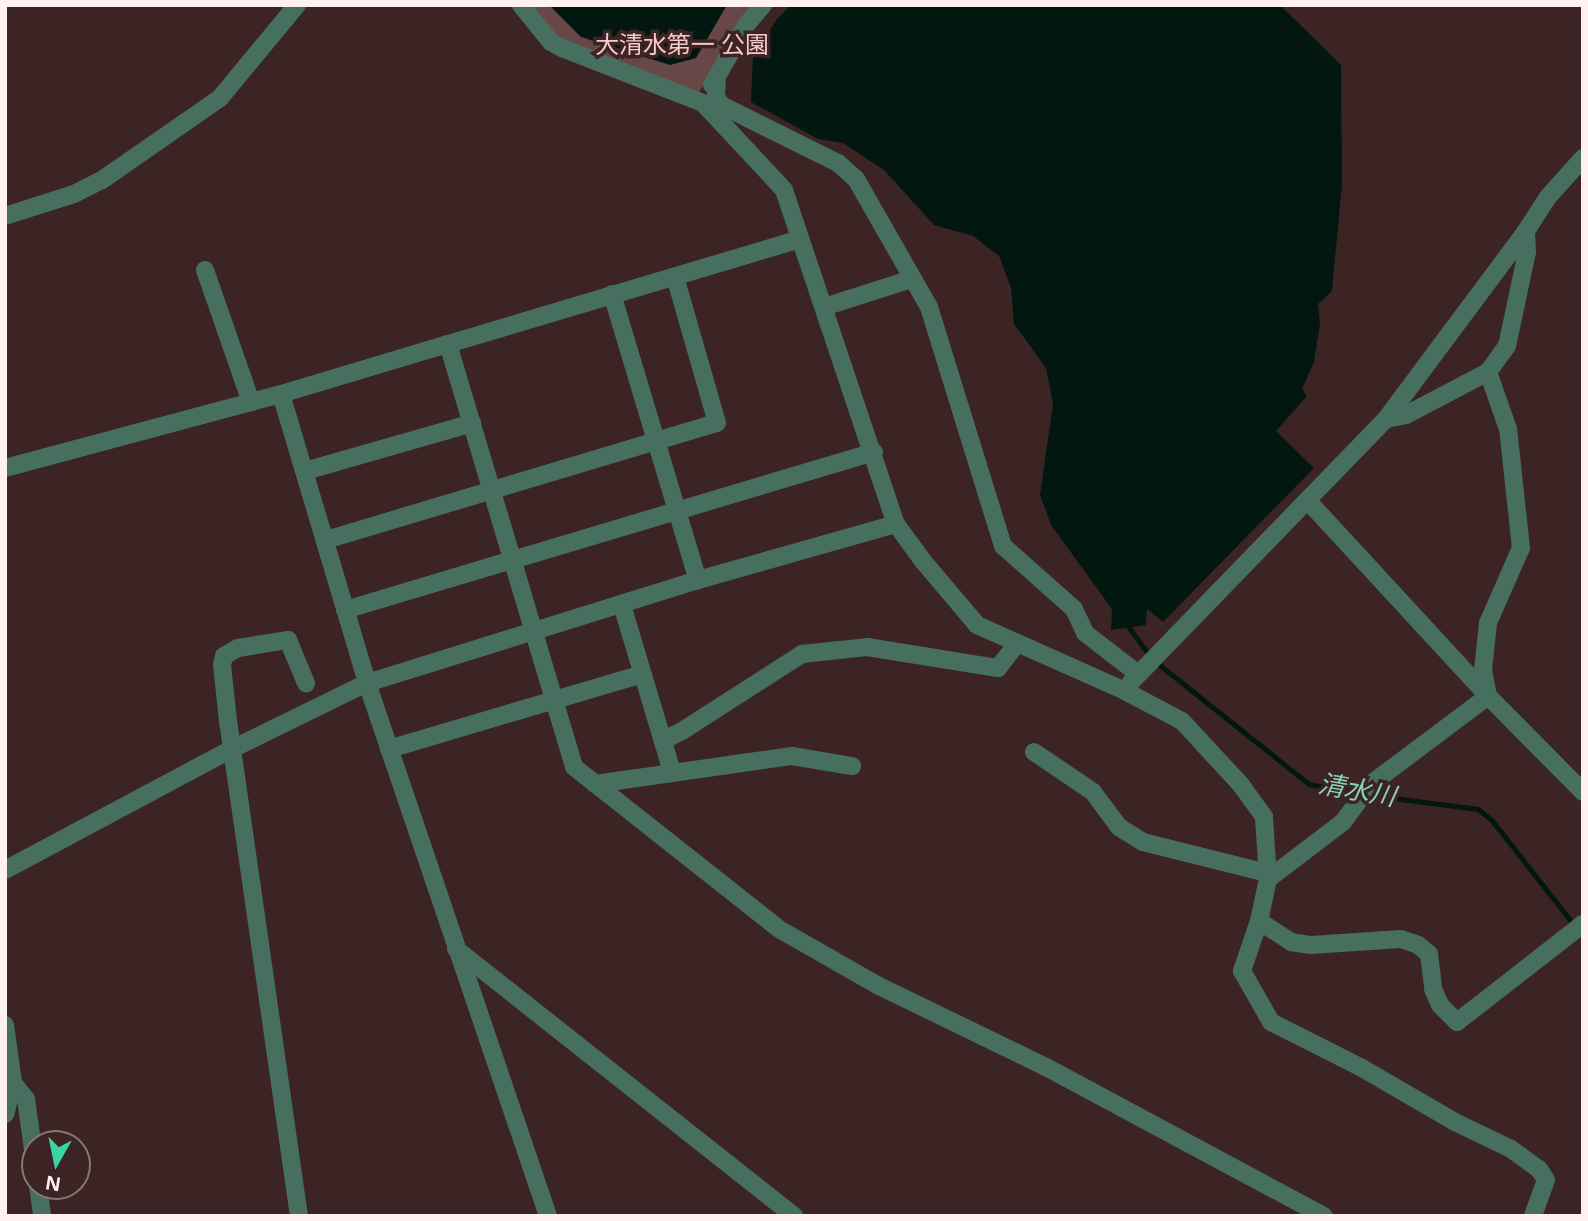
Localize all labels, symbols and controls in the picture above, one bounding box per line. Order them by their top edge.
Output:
park label: 大清水第一 公園 [595,30,769,58]
water label: 清水川 [1316,768,1398,812]
north arrow [21,1130,91,1200]
text: N [43,1170,63,1198]

